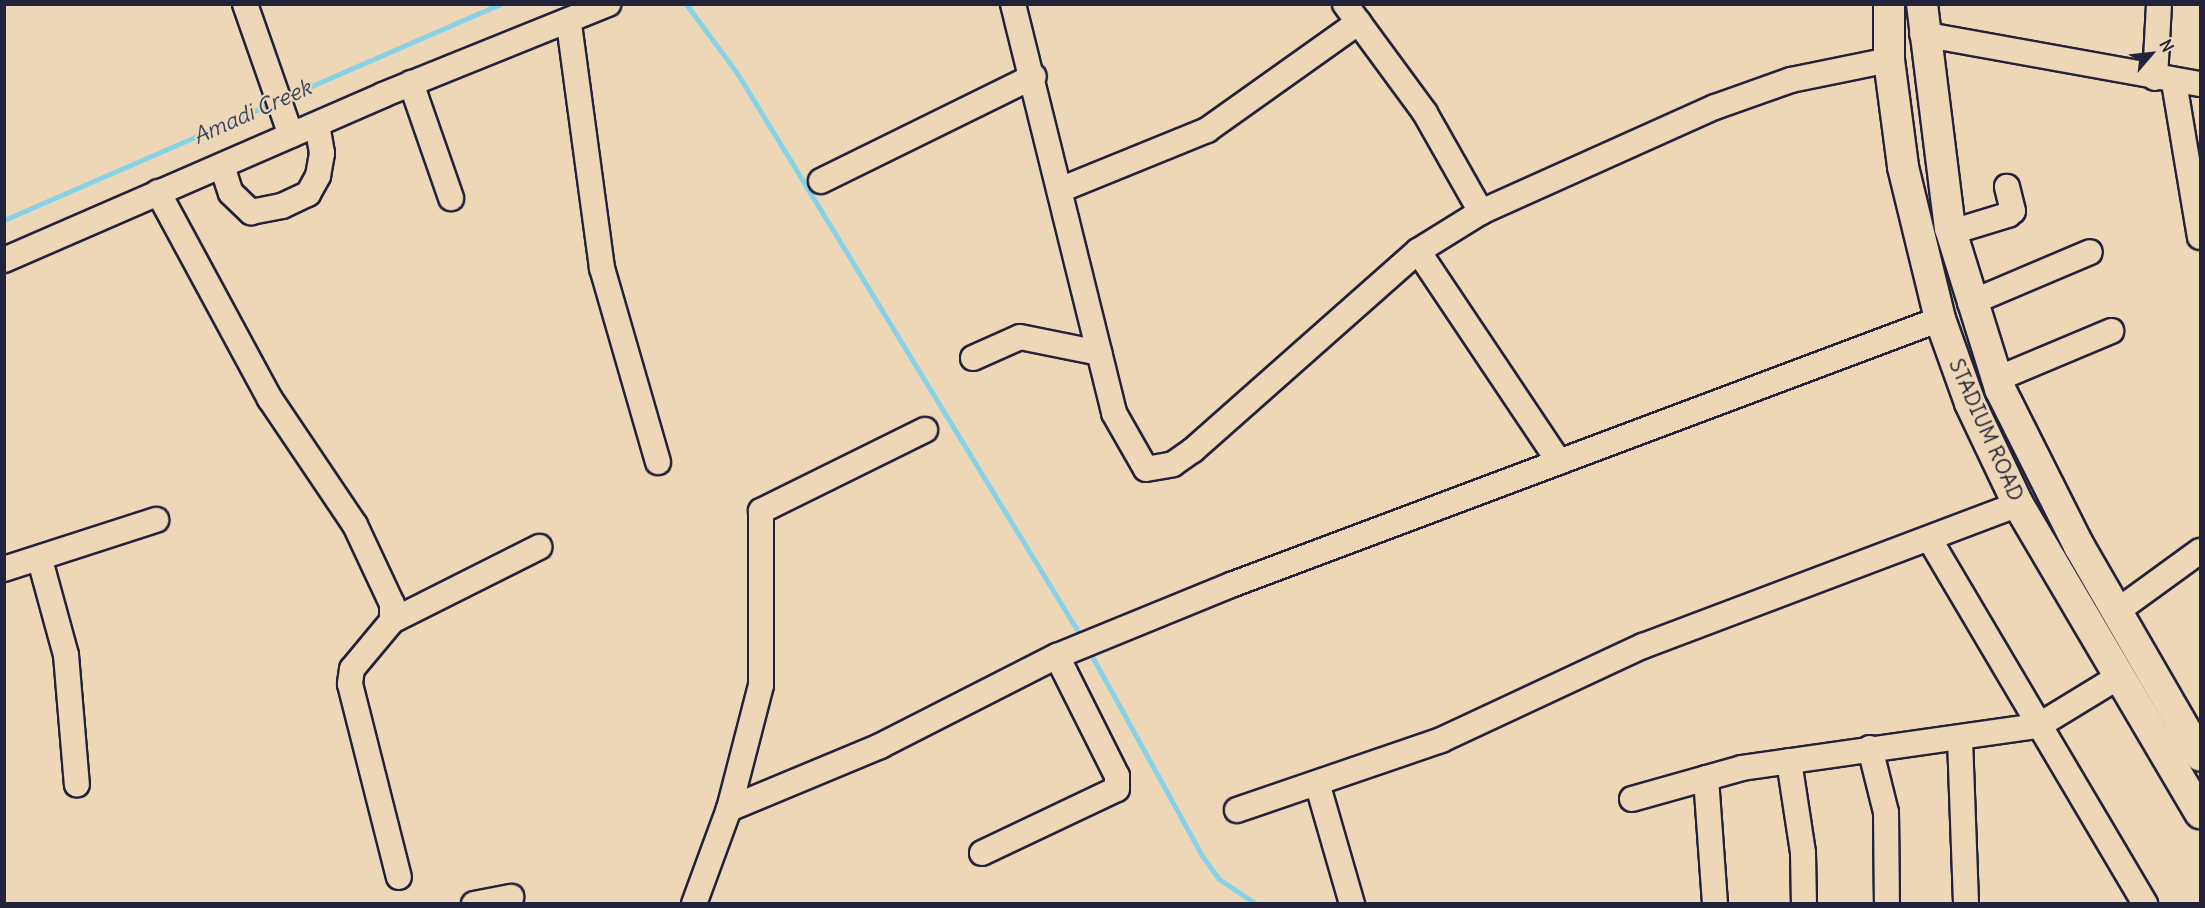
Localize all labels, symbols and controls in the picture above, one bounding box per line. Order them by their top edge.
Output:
north arrow [2121,24,2181,84]
text: N [2155,36,2178,55]
water label: Amadi Creek [189,74,315,150]
street label: STADIUM ROAD [1943,355,2029,505]

